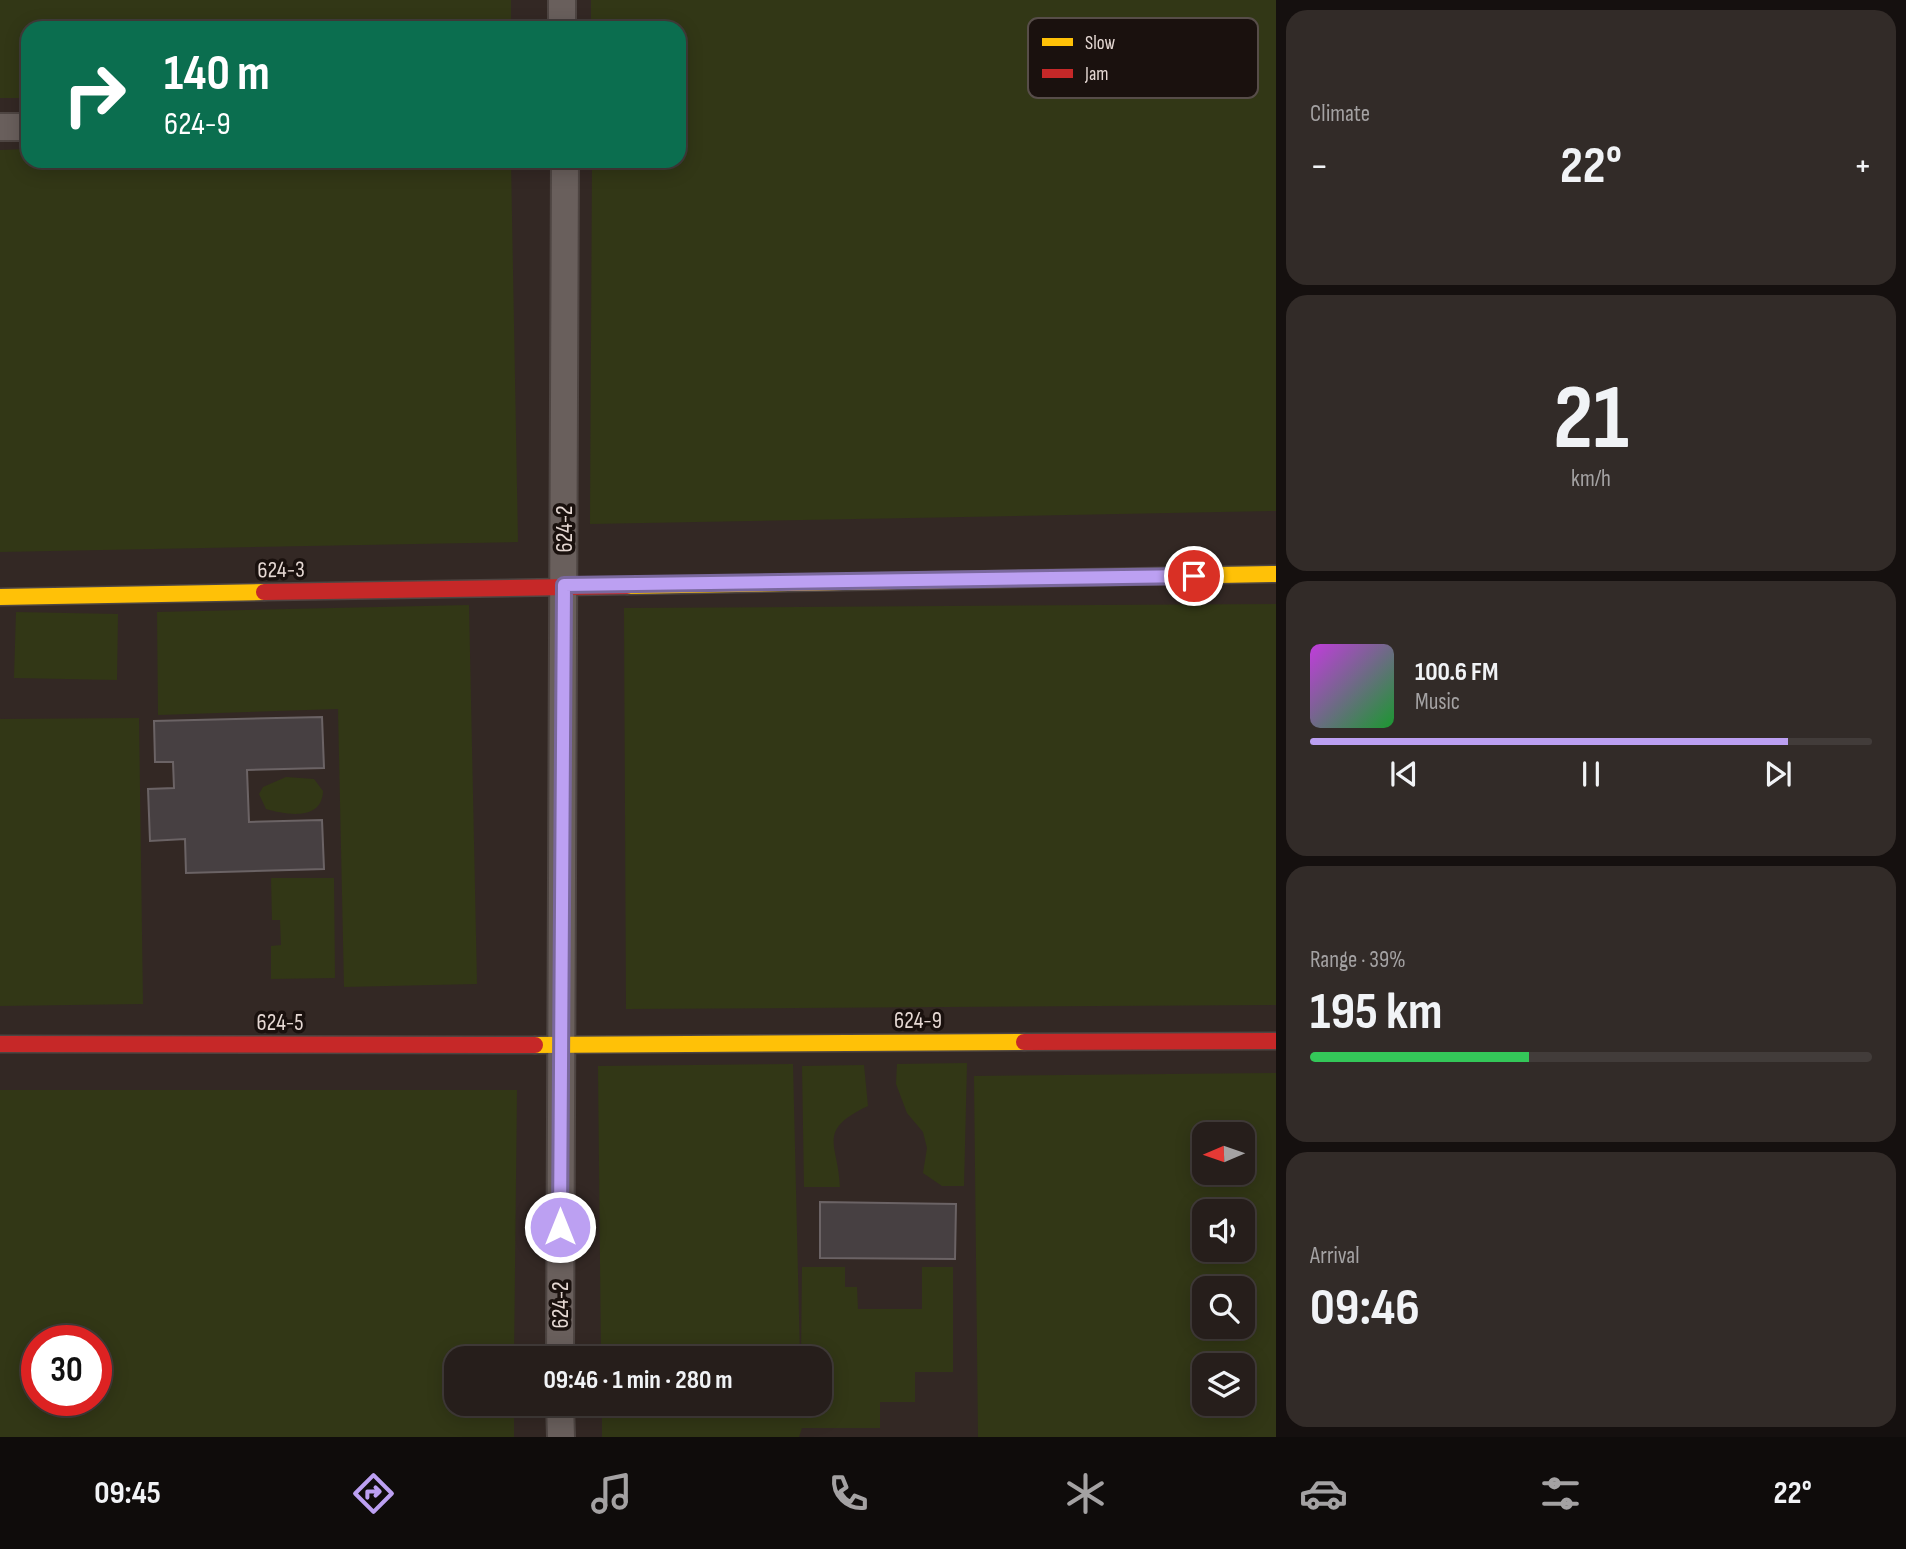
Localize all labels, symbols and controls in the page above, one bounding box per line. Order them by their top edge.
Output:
legend [1028,18,1258,98]
text: Slow [1085,32,1115,55]
text: 140 m [164,45,270,104]
icon: right [49,49,140,140]
text: Jam [1084,63,1108,86]
text: Climate [1310,100,1370,128]
text: 624-9 [164,105,231,144]
text: 22° [1560,135,1622,198]
text: − [1310,144,1329,189]
text: + [1853,144,1872,189]
text: 21 [1553,365,1629,474]
text: km/h [1571,465,1611,493]
street label: 624-2 [551,505,579,553]
pin [1164,546,1224,606]
street label: 624-3 [257,556,305,584]
icon: arrive [1175,557,1213,595]
text: 100.6 FM [1415,657,1498,688]
text: Music [1415,688,1460,716]
icon: previous [1385,755,1423,793]
icon: pause [1572,755,1610,793]
icon: next [1759,755,1797,793]
text: Range · 39% [1310,946,1406,974]
text: 195 km [1310,981,1442,1044]
street label: 624-9 [894,1007,942,1035]
street label: 624-5 [257,1009,303,1037]
north arrow [1192,1122,1255,1185]
map controls [1192,1122,1255,1416]
position arrow [523,1190,597,1264]
button: sound [1192,1199,1255,1262]
text: Arrival [1310,1242,1359,1270]
button: search [1192,1276,1255,1339]
text: 09:46 [1310,1277,1420,1340]
street label: 624-2 [547,1281,575,1329]
speed limit sign: 30 [21,1325,112,1416]
button: layers [1192,1353,1255,1416]
text: 09:46 · 1 min · 280 m [543,1365,733,1396]
icon: directions [349,1469,398,1518]
icon: music [587,1469,636,1518]
icon: phone [824,1469,873,1518]
icon: climate [1061,1469,1110,1518]
icon: car [1299,1469,1348,1518]
icon: filters [1536,1469,1585,1518]
text: 09:45 [94,1474,161,1513]
text: 22° [1774,1474,1812,1513]

